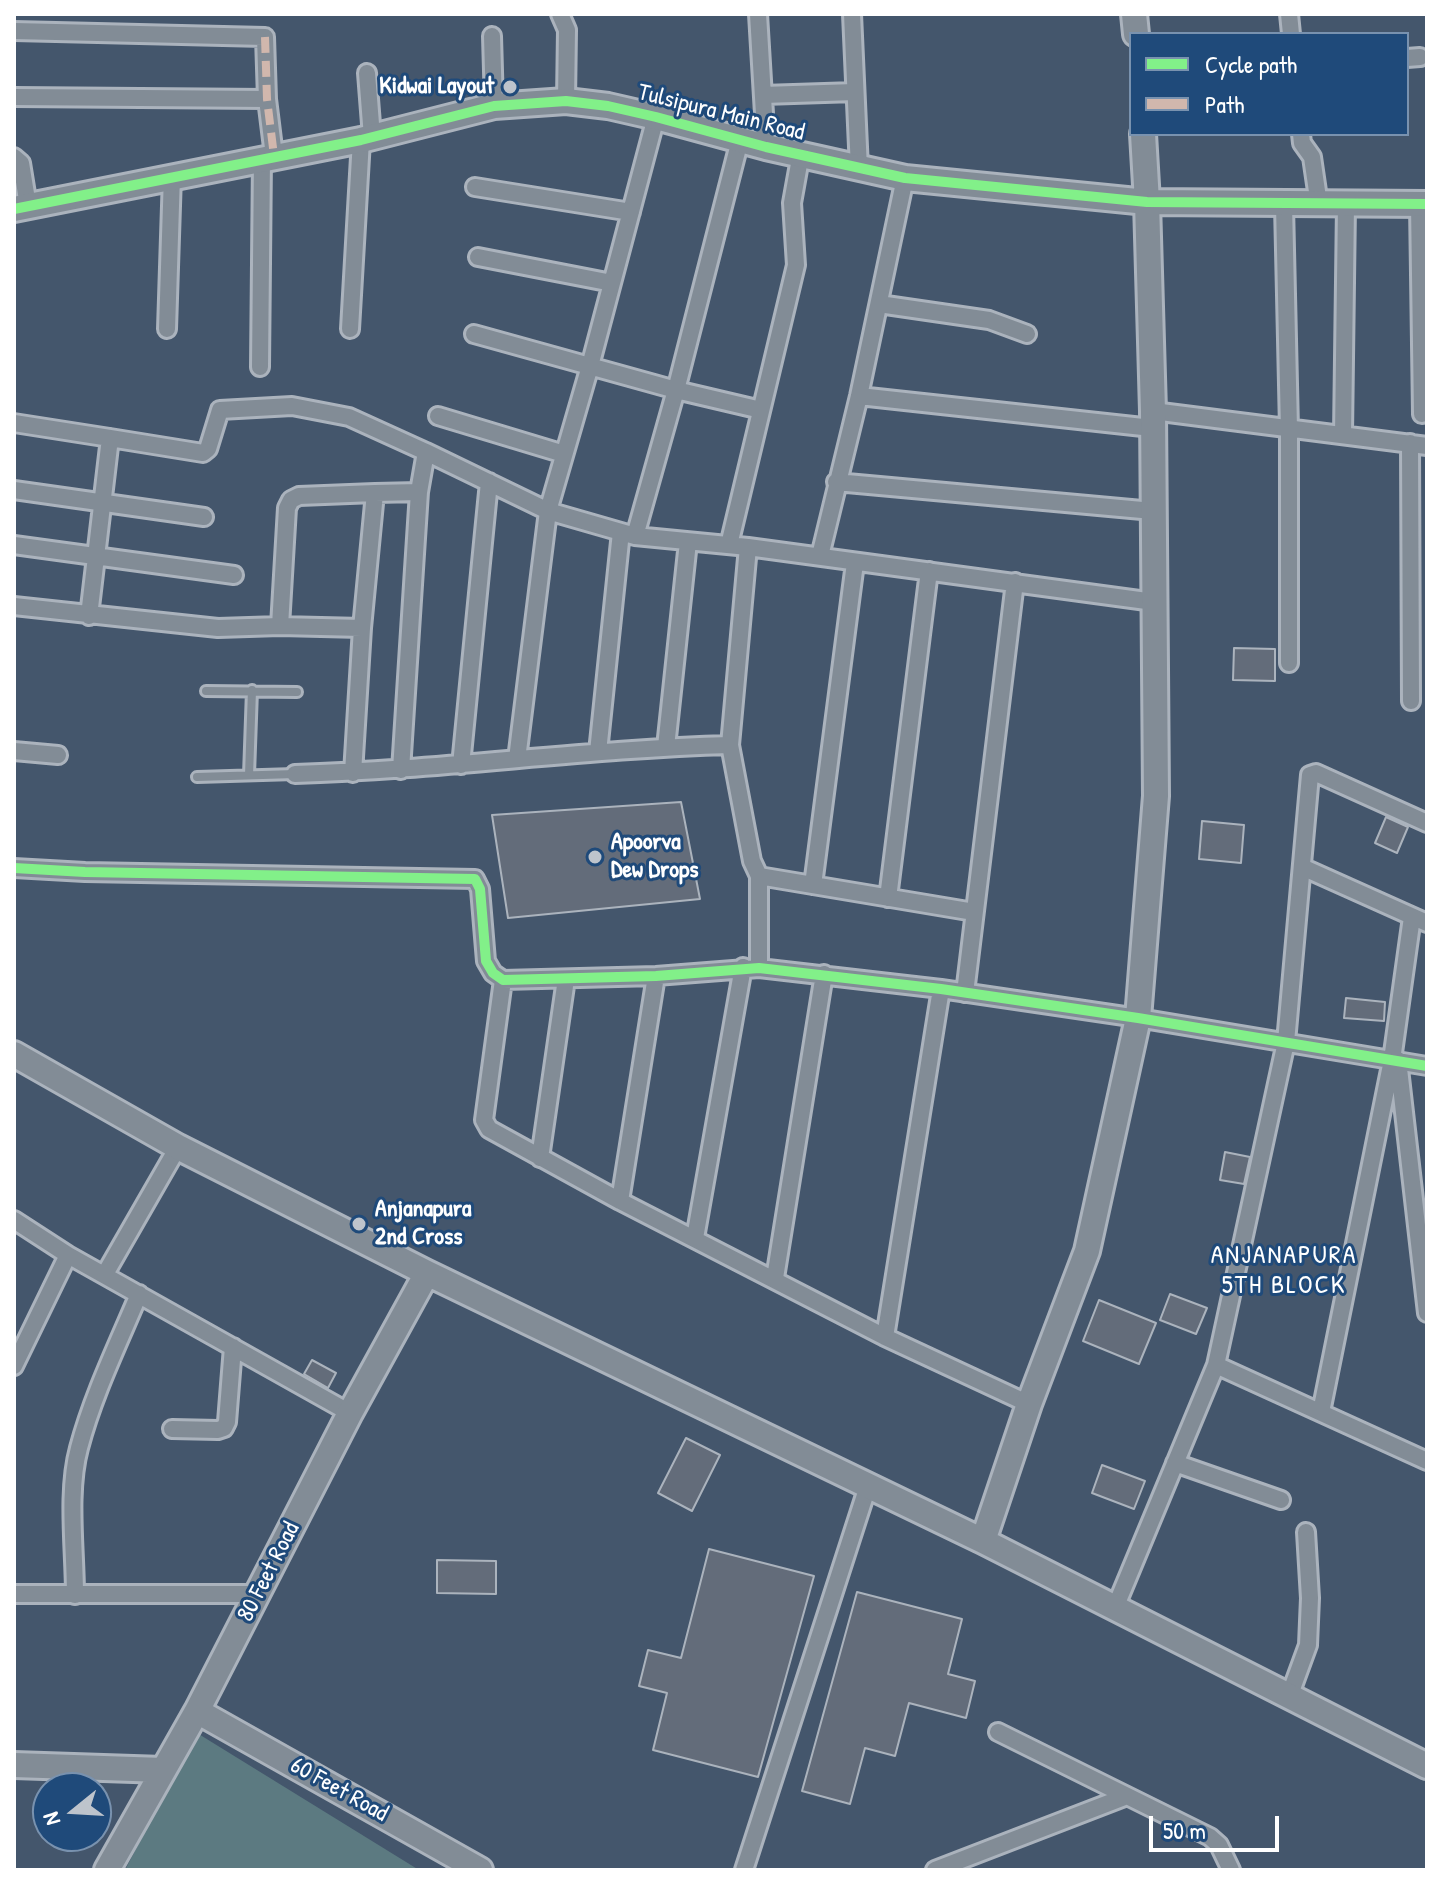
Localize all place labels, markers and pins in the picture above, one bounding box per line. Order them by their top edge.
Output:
place label: Kidwai Layout [379,73,494,101]
marker: Kidwai Layout [501,78,519,96]
place label: Apoorva Dew Drops [611,829,698,885]
marker: Apoorva Dew Drops [586,848,604,866]
place label: Anjanapura 2nd Cross [375,1196,471,1252]
marker: Anjanapura 2nd Cross [350,1215,368,1233]

